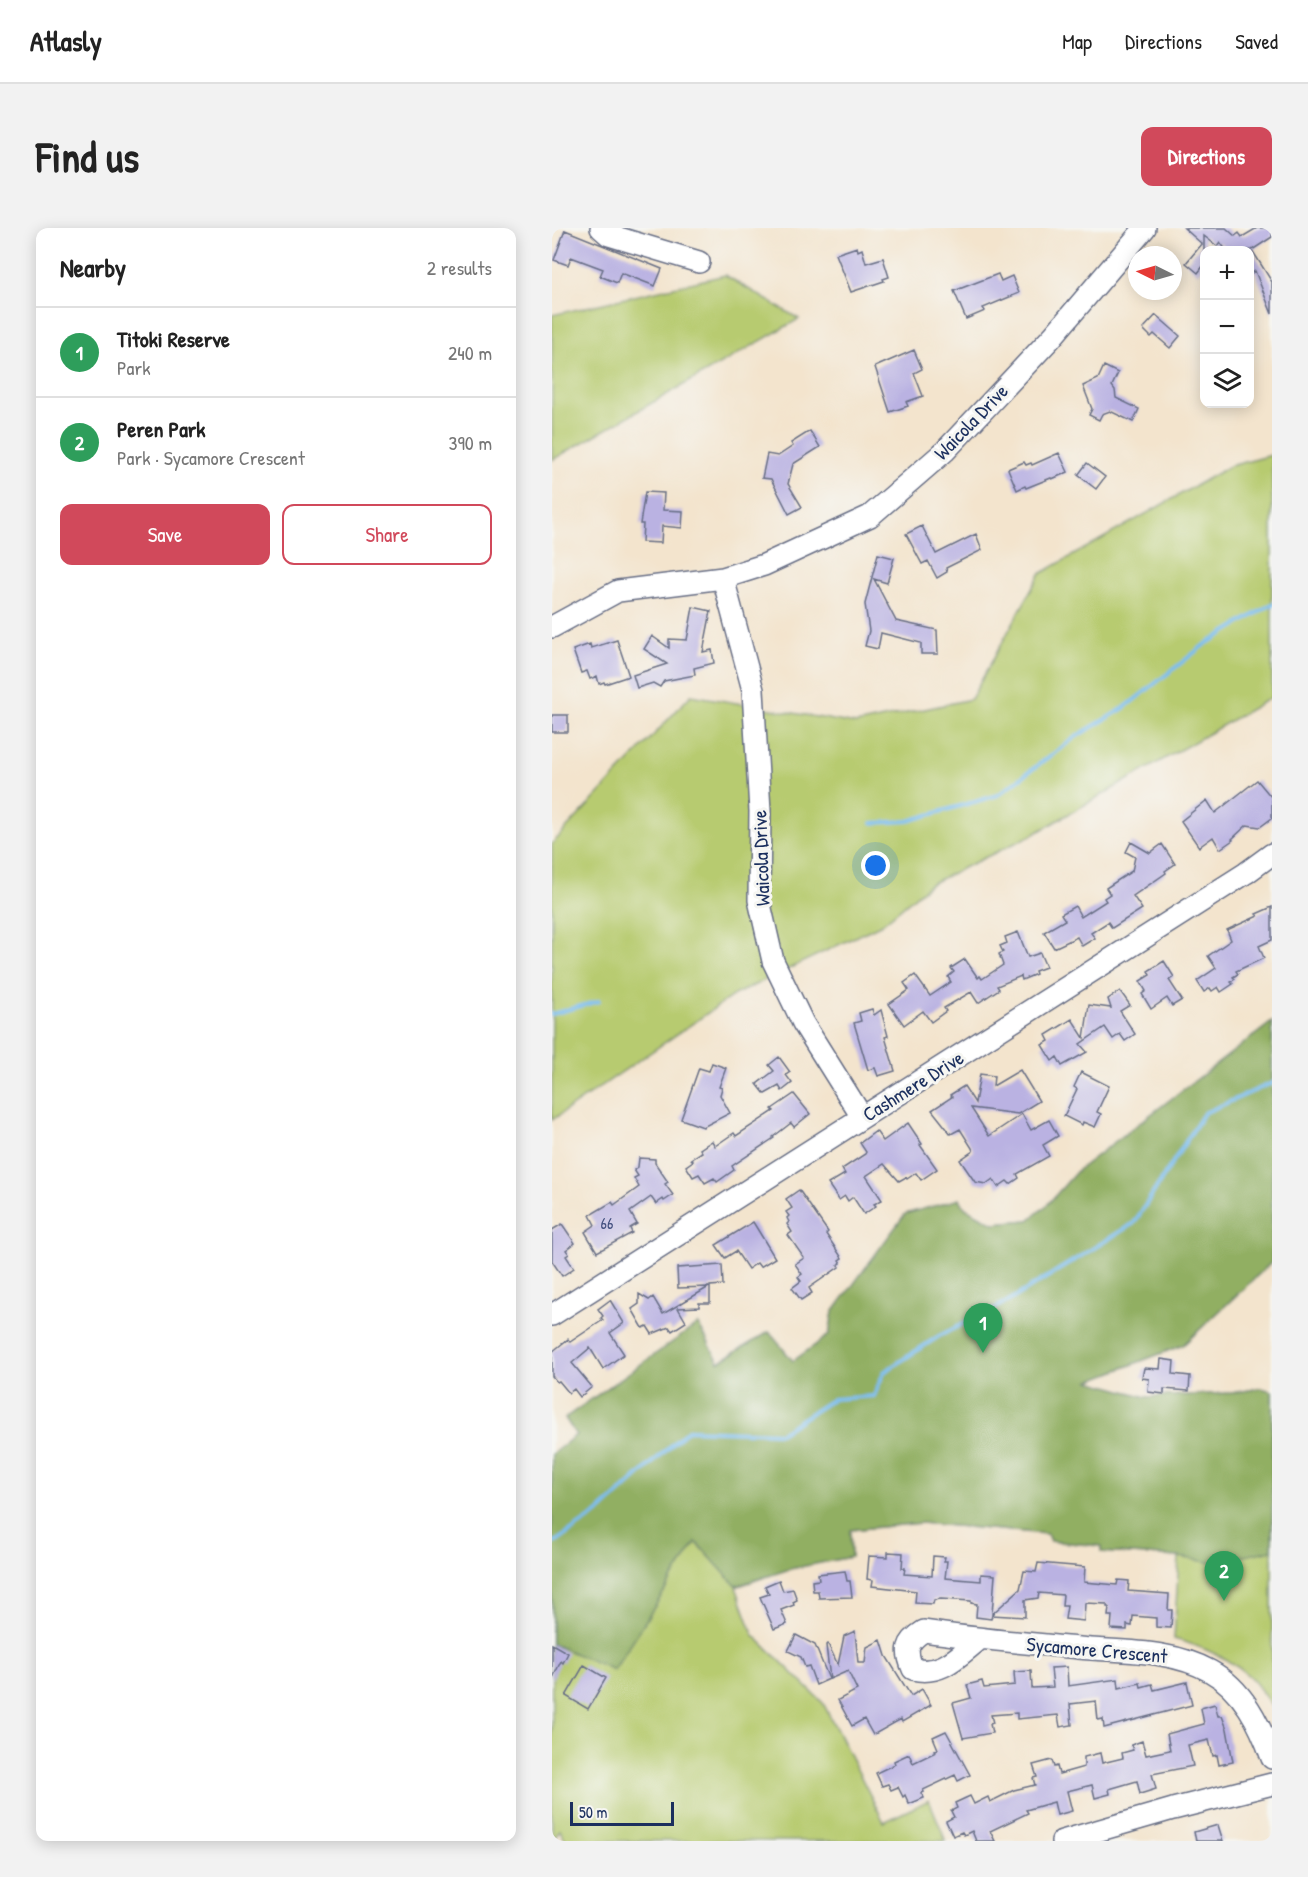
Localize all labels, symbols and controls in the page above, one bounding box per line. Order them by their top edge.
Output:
text: Atlasly [30,22,102,60]
text: Map [1062,27,1092,56]
text: Directions [1125,27,1202,56]
text: Saved [1235,27,1278,56]
button: Directions [1141,127,1272,186]
text: Find us [36,128,139,185]
north arrow [1128,246,1182,300]
map controls [1200,246,1254,408]
button: + [1200,246,1254,300]
text: Nearby [60,250,126,285]
text: 2 results [427,254,492,281]
button: − [1200,300,1254,354]
text: Titoki Reserve [117,324,230,354]
text: 1 [76,339,83,366]
text: 240 m [448,339,492,366]
text: Park [117,354,150,381]
button: layers [1200,354,1254,408]
street label: Waicola Drive [928,378,1014,466]
text: Peren Park [117,414,205,444]
text: 2 [75,429,84,456]
text: 390 m [449,429,492,456]
text: Park · Sycamore Crescent [117,444,305,471]
button: Save [60,504,270,565]
button: Share [282,504,492,565]
street label: Waicola Drive [745,810,776,906]
your location [861,851,890,880]
street label: Cashmere Drive [857,1044,968,1127]
house number: 66 [601,1212,613,1234]
pin: 1 [964,1304,1002,1353]
pin: 2 [1204,1552,1244,1601]
street label: Sycamore Crescent [1026,1630,1170,1669]
scale bar [570,1799,674,1826]
text: 50 m [579,1801,608,1823]

